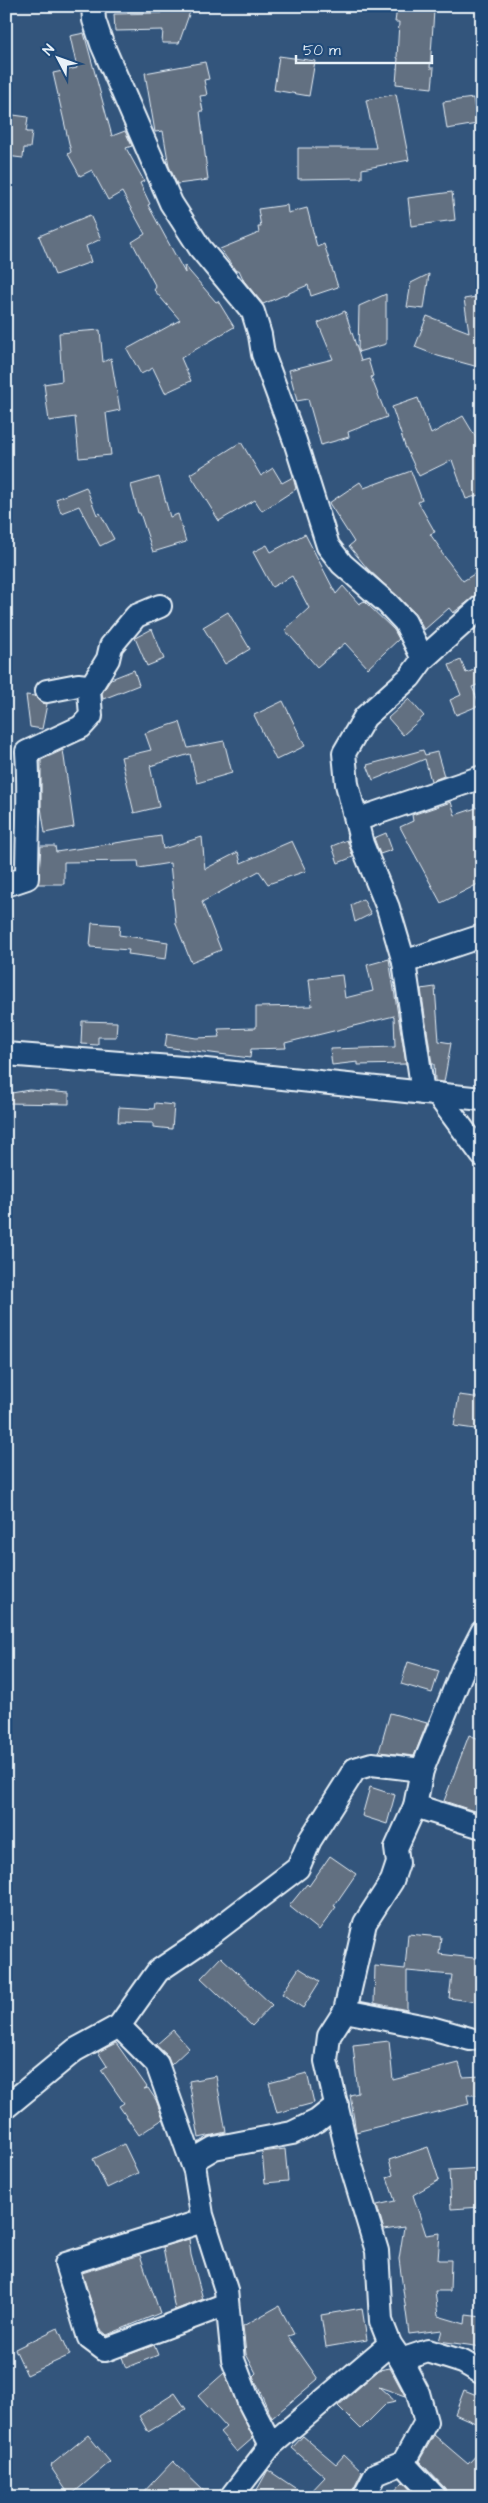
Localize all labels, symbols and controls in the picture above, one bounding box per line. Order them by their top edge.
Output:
north arrow [32,32,82,82]
scale bar [296,32,432,64]
text: N [39,40,60,60]
text: 50 m [303,40,341,61]

